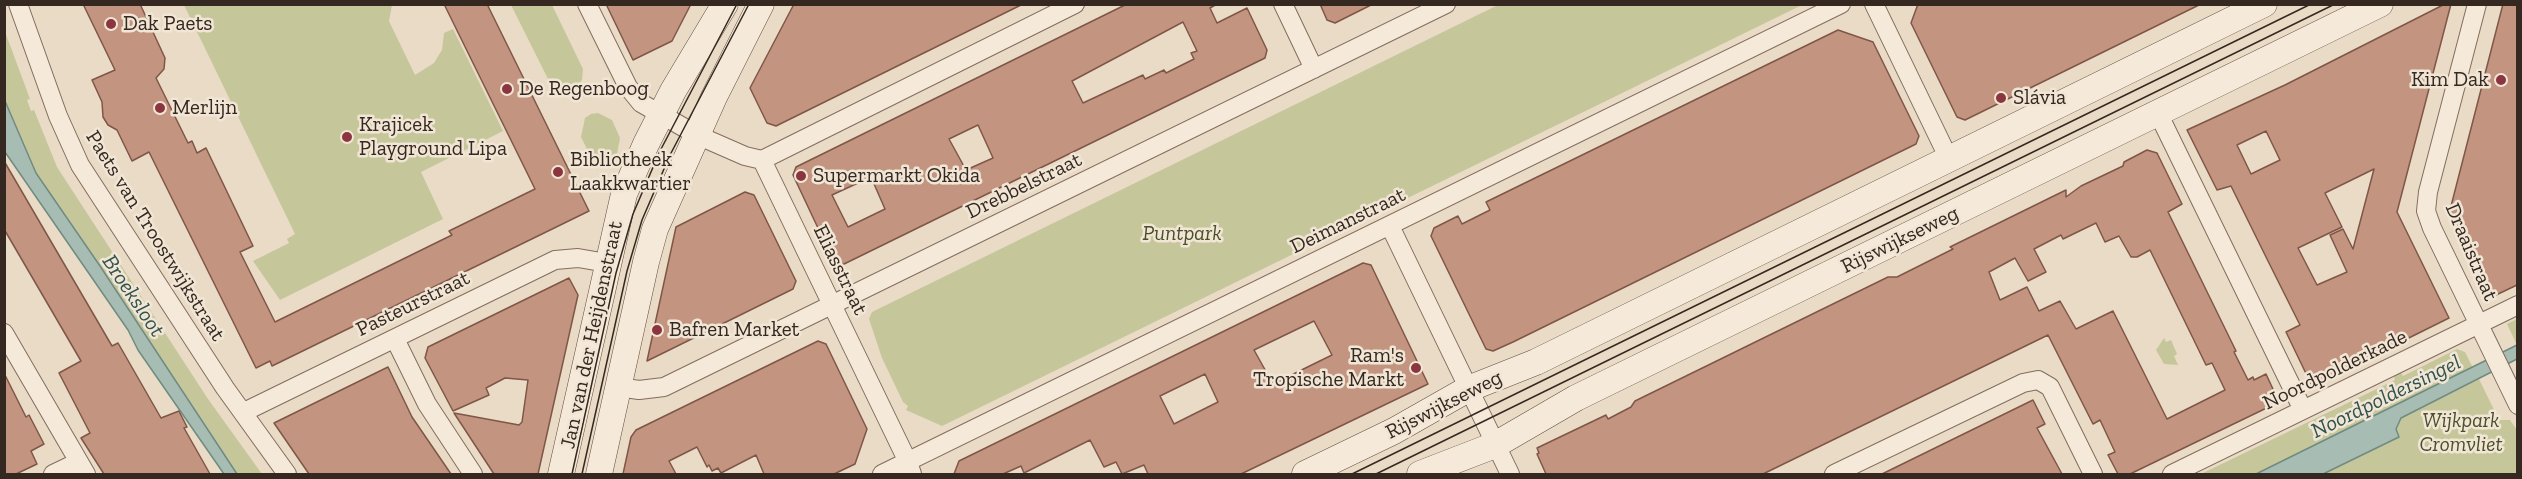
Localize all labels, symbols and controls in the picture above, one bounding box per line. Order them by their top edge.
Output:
place label: Dak Paets [123,11,212,37]
marker: Dak Paets [104,17,118,31]
place label: Kim Dak [2411,67,2489,93]
marker: Kim Dak [2494,73,2508,87]
place label: De Regenboog [519,76,649,102]
marker: De Regenboog [500,82,514,96]
place label: Slávia [2013,85,2066,111]
marker: Slávia [1994,91,2008,105]
place label: Merlijn [172,95,237,121]
marker: Merlijn [153,101,167,115]
place label: Krajicek Playground Lipa [359,112,507,162]
street label: Paets van Troostwijkstraat [80,126,230,346]
marker: Krajicek Playground Lipa [340,130,354,144]
place label: Bibliotheek Laakkwartier [570,147,691,197]
street label: Drebbelstraat [962,147,1086,225]
place label: Supermarkt Okida [813,163,980,189]
marker: Bibliotheek Laakkwartier [551,165,565,179]
marker: Supermarkt Okida [794,169,808,183]
street label: Deimanstraat [1286,182,1410,260]
street label: Draaistraat [2439,199,2503,305]
street label: Rijswijkseweg [1837,201,1963,279]
street label: Jan van der Heijdenstraat [556,219,628,451]
street label: Eliasstraat [807,221,873,319]
park label: Puntpark [1142,221,1222,247]
water label: Broeksloot [96,250,170,342]
street label: Pasteurstraat [352,266,474,342]
place label: Bafren Market [669,317,799,343]
marker: Bafren Market [650,323,664,337]
street label: Noordpolderkade [2259,324,2411,416]
place label: Ram's Tropische Markt [1253,343,1404,393]
water label: Noordpoldersingel [2307,349,2465,445]
marker: Ram's Tropische Markt [1409,361,1423,375]
street label: Rijswijkseweg [1381,365,1507,445]
park label: Wijkpark Cromvliet [2419,408,2503,458]

